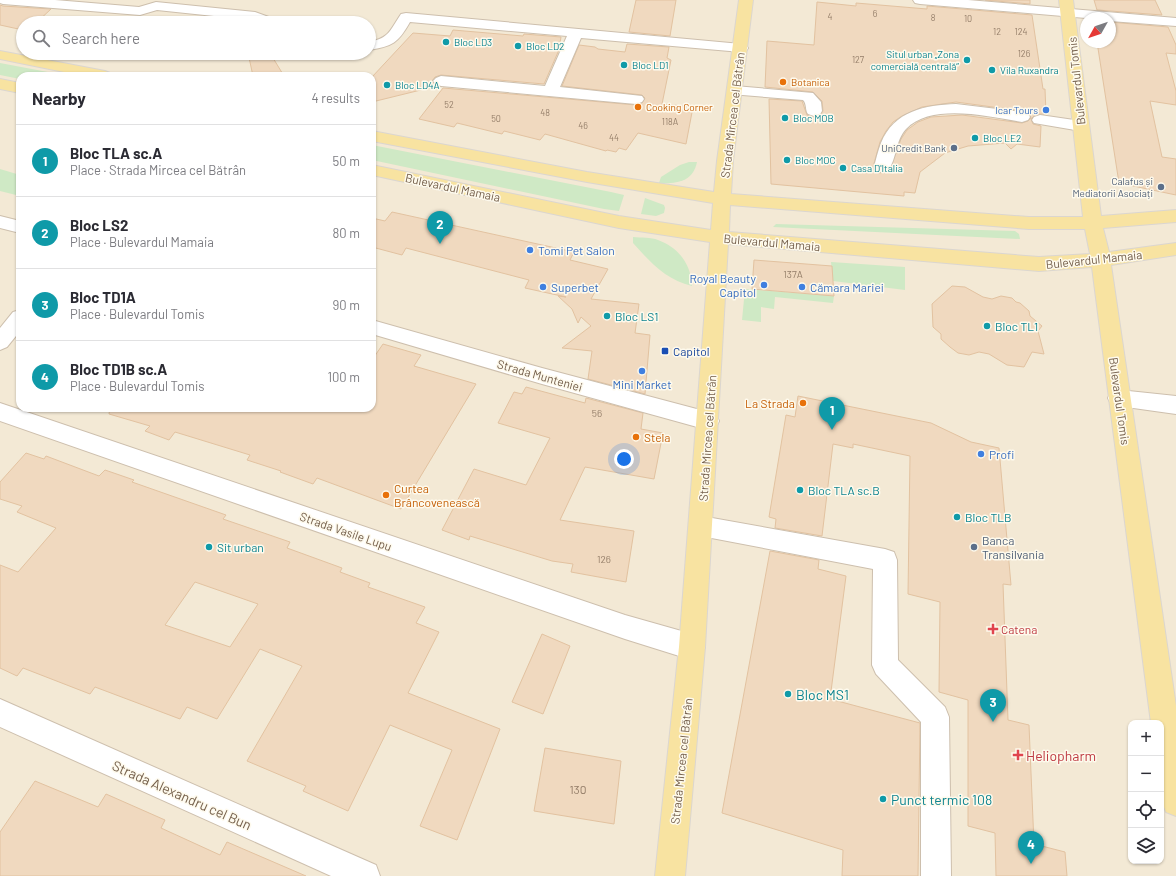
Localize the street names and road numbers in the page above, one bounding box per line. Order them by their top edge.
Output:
street label: Bulevardul Tomis [1064,36,1088,126]
street label: Strada Mircea cel Bătrân [717,51,747,179]
street label: Bulevardul Mamaia [404,170,502,204]
street label: Bulevardul Mamaia [723,231,821,253]
street label: Bulevardul Mamaia [1045,247,1143,271]
street label: Strada Munteniei [496,356,584,394]
street label: Bulevardul Tomis [1107,356,1133,446]
street label: Strada Mircea cel Bătrân [696,374,718,502]
street label: Strada Vasile Lupu [298,509,394,553]
street label: Strada Mircea cel Bătrân [667,697,695,825]
street label: Strada Alexandru cel Bun [110,757,254,833]

